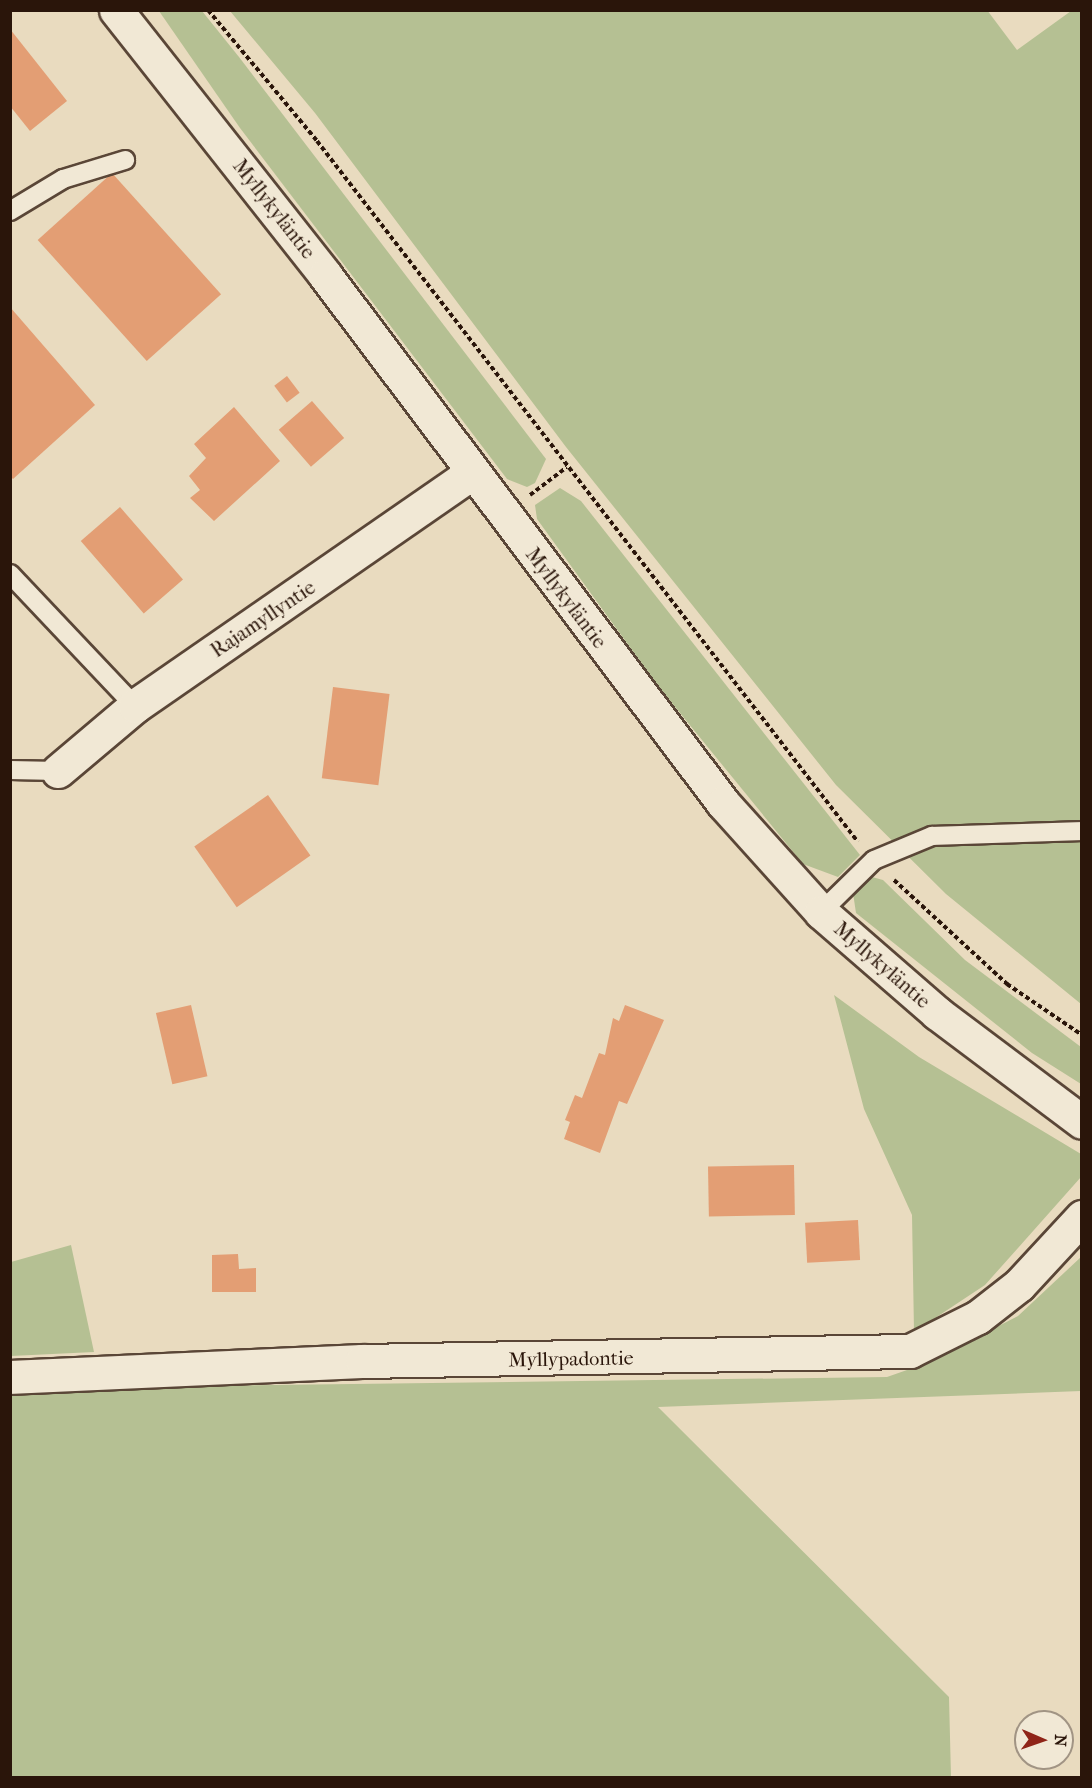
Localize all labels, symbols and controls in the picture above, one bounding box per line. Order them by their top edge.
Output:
street label: Myllykyläntie [228,155,320,263]
street label: Myllykyläntie [520,543,612,653]
street label: Rajamyllyntie [206,575,320,663]
street label: Myllykyläntie [829,917,935,1013]
street label: Myllypadontie [508,1346,634,1372]
north arrow [1014,1710,1074,1770]
text: N [1051,1734,1070,1747]

